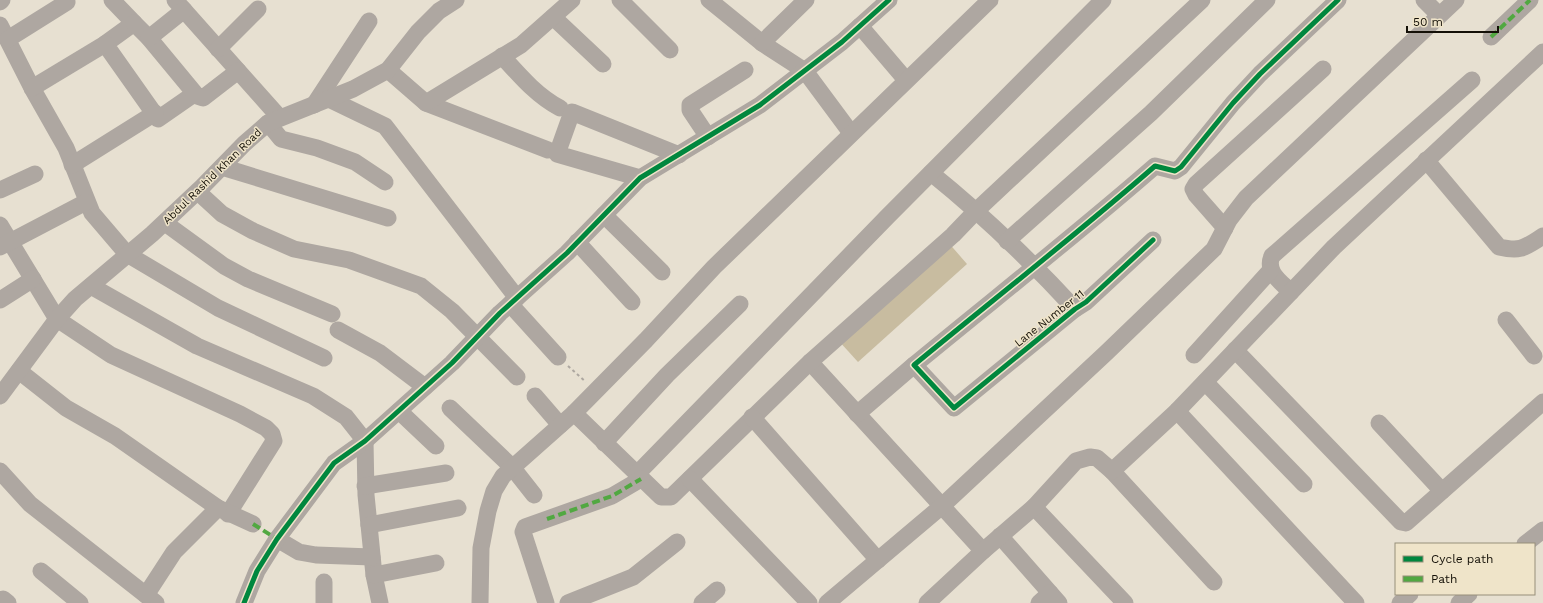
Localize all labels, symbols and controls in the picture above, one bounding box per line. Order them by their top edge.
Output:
scale bar [1407,8,1498,34]
text: 50 m [1413,15,1443,29]
street label: Abdul Rashid Khan Road [160,126,264,227]
street label: Lane Number 11 [1012,287,1087,350]
legend [1395,543,1535,595]
text: Cycle path [1431,552,1493,566]
text: Path [1431,572,1457,586]

